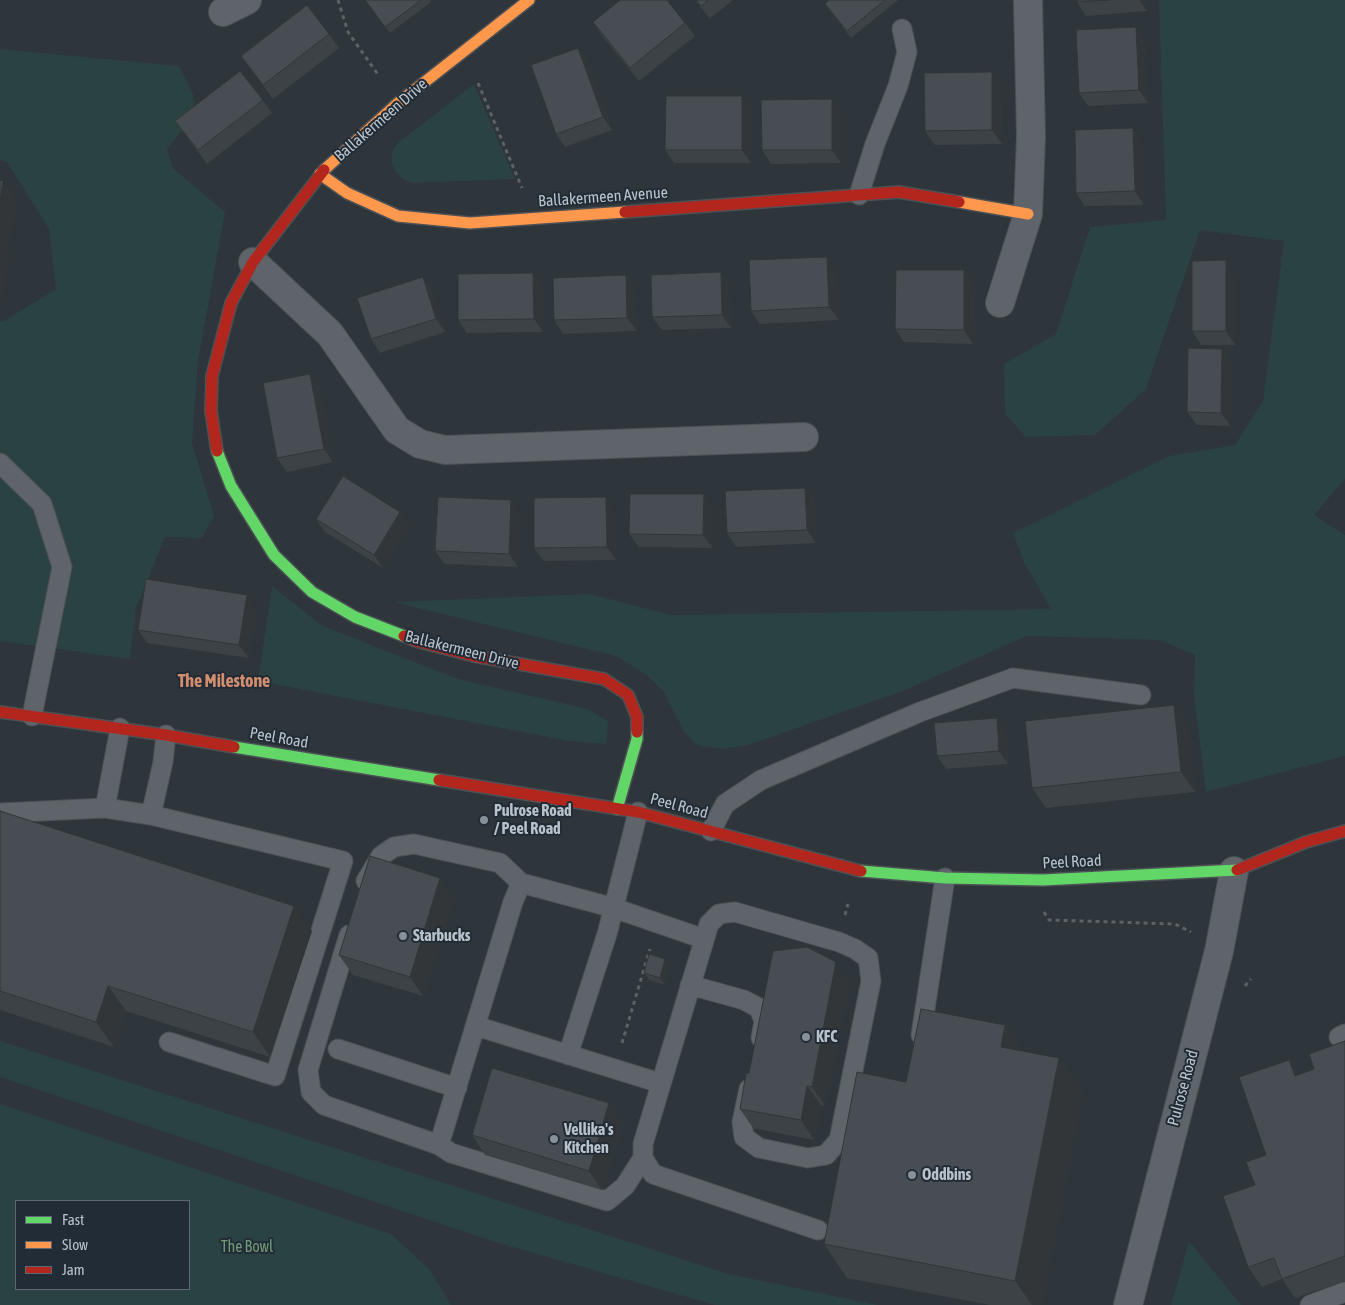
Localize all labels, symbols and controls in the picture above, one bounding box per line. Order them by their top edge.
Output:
street label: Ballakermeen Drive [331,74,431,166]
street label: Ballakermeen Avenue [538,183,668,211]
street label: Ballakermeen Drive [403,627,521,673]
district label: The Milestone [178,670,270,692]
street label: Peel Road [248,723,310,753]
street label: Peel Road [648,789,710,823]
place label: Pulrose Road / Peel Road [494,801,572,839]
marker: Pulrose Road / Peel Road [478,814,490,826]
street label: Peel Road [1042,851,1102,873]
place label: Starbucks [413,926,470,946]
marker: Starbucks [397,930,409,942]
place label: KFC [816,1027,837,1047]
marker: KFC [800,1031,812,1043]
street label: Pulrose Road [1164,1048,1202,1128]
place label: Vellika's Kitchen [564,1120,614,1158]
marker: Vellika's Kitchen [548,1133,560,1145]
place label: Oddbins [922,1165,971,1185]
marker: Oddbins [906,1169,918,1181]
legend [15,1200,190,1290]
text: Fast [62,1211,84,1228]
text: Slow [62,1236,88,1253]
park label: The Bowl [221,1237,273,1257]
text: Jam [62,1261,85,1278]

